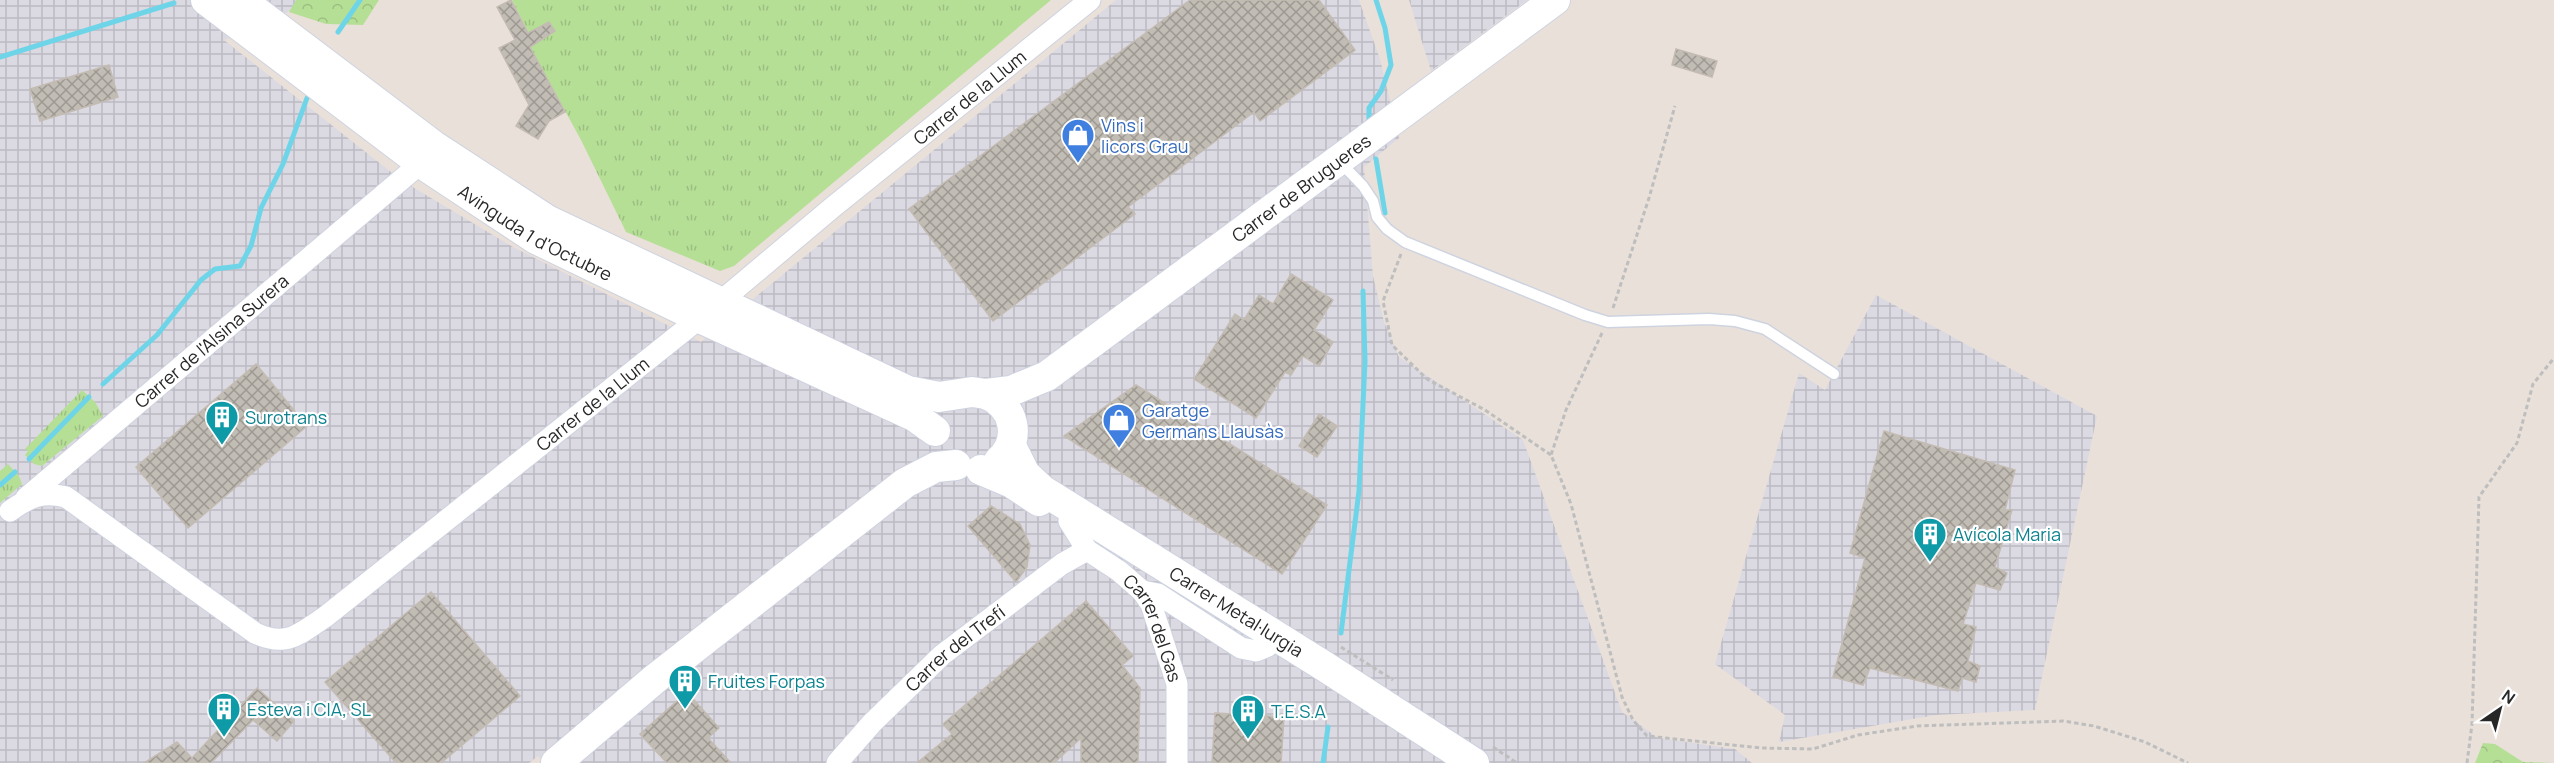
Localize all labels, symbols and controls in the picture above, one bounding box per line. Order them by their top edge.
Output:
street label: Carrer de la Llum [908,44,1031,150]
place label: Vins i licors Grau [1101,113,1188,158]
shop icon: Vins i licors Grau [1060,117,1096,164]
street label: Carrer de Brugueres [1227,128,1376,247]
street label: Avinguda 1 d'Octubre [454,179,616,286]
street label: Carrer de l'Alsina Surera [129,269,293,413]
street label: Carrer de la Llum [531,351,654,456]
place label: Garatge Germans Llausàs [1142,398,1284,443]
building icon: Surotrans [204,399,240,446]
shop icon: Garatge Germans Llausàs [1101,402,1137,449]
place label: Surotrans [245,405,327,429]
building icon: Avícola Maria [1912,516,1948,563]
place label: Avícola Maria [1953,522,2061,546]
street label: Carrer Metal·lurgia [1165,561,1308,662]
street label: Carrer del Gas [1119,568,1187,685]
street label: Carrer del Trefí [900,600,1010,696]
building icon: Fruites Forpas [667,663,703,710]
place label: Fruites Forpas [708,669,825,693]
north arrow [2470,679,2530,739]
text: N [2498,684,2520,709]
building icon: Esteva i CIA, SL [206,691,242,738]
building icon: T.E.S.A [1230,693,1266,740]
place label: Esteva i CIA, SL [247,697,371,721]
place label: T.E.S.A [1271,699,1327,723]

